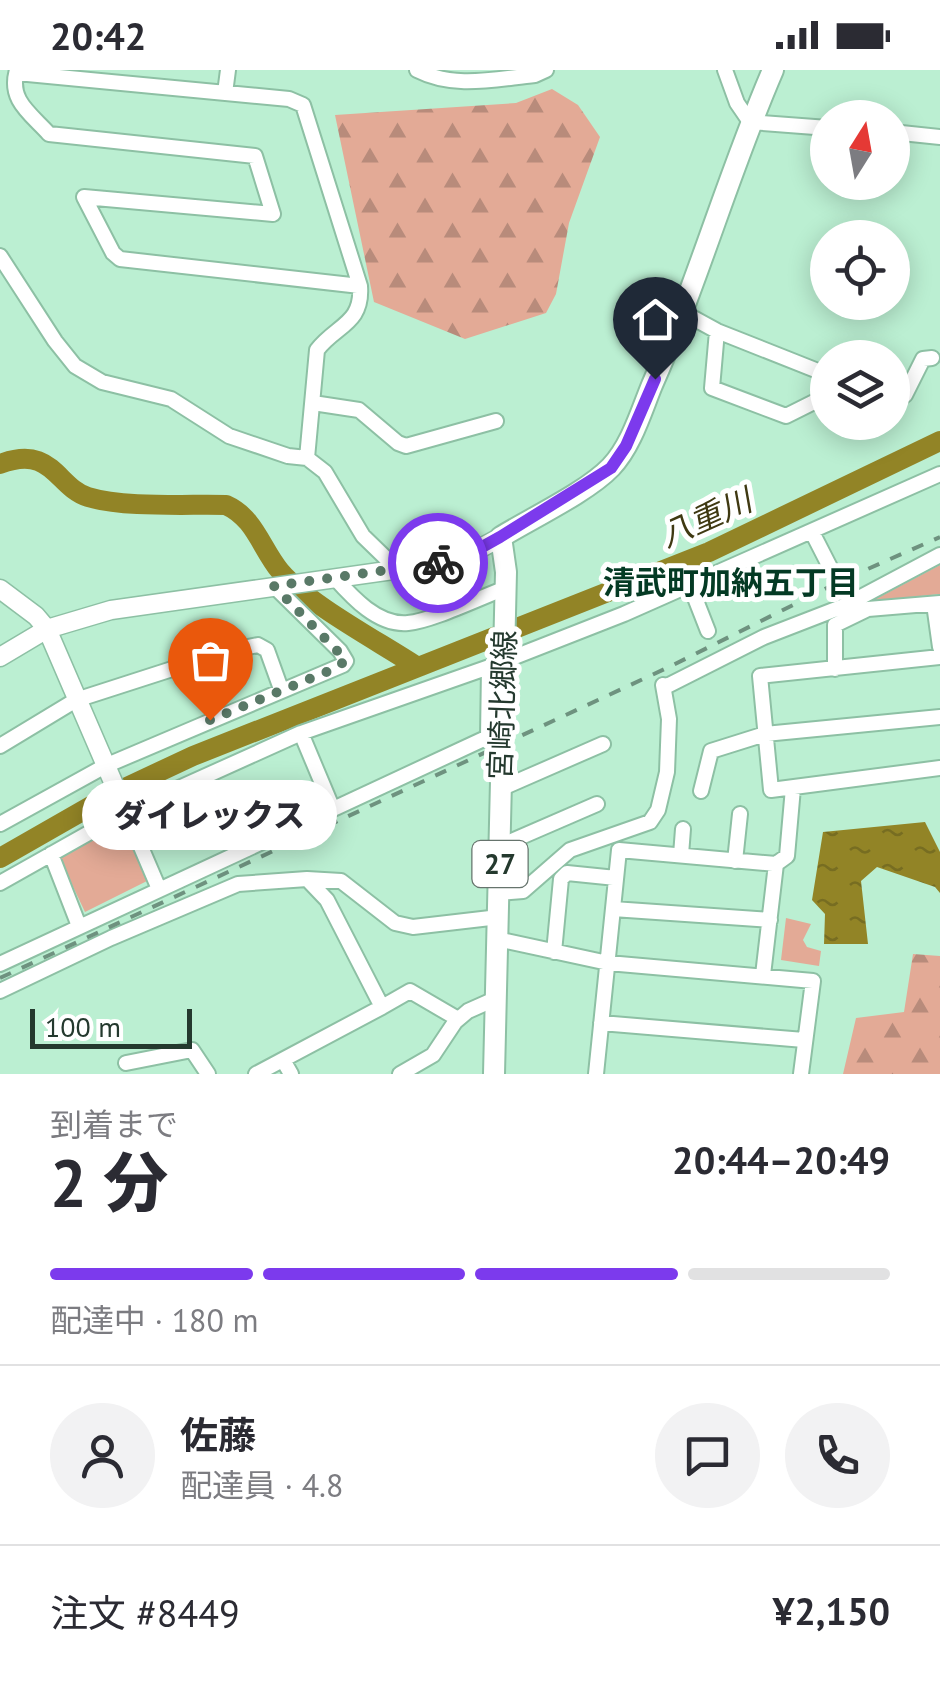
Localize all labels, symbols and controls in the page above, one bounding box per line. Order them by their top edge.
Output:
text: 20:42 [50,11,146,60]
north arrow [810,100,910,200]
map controls [810,100,910,440]
button: locate [810,220,910,320]
pin [613,277,698,380]
icon: home [628,292,683,347]
button: layers [810,340,910,440]
water label: 八重川 [653,477,761,556]
courier [388,513,488,613]
icon: bike [411,536,466,591]
district label: 清武町加納五丁目 [603,561,859,603]
pin [168,618,253,721]
street label: 宮崎北郷線 [479,629,524,781]
icon: bag [183,633,238,688]
callout: ダイレックス [82,780,338,850]
text: ダイレックス [114,794,305,836]
road number: 27 [472,841,528,887]
scale bar [30,1004,192,1048]
text: 100 m [45,1008,121,1045]
text: 到着まで [50,1103,178,1145]
text: 20:44–20:49 [672,1135,890,1184]
text: 2 分 [50,1140,168,1224]
text: 配達中 · 180 m [50,1299,258,1341]
button: person [50,1403,155,1508]
button: chat [655,1403,760,1508]
button: phone [785,1403,890,1508]
text: 佐藤 [180,1410,256,1459]
text: 配達員 · 4.8 [180,1464,343,1506]
text: ¥2,150 [773,1586,890,1635]
text: 注文 #8449 [50,1588,240,1637]

